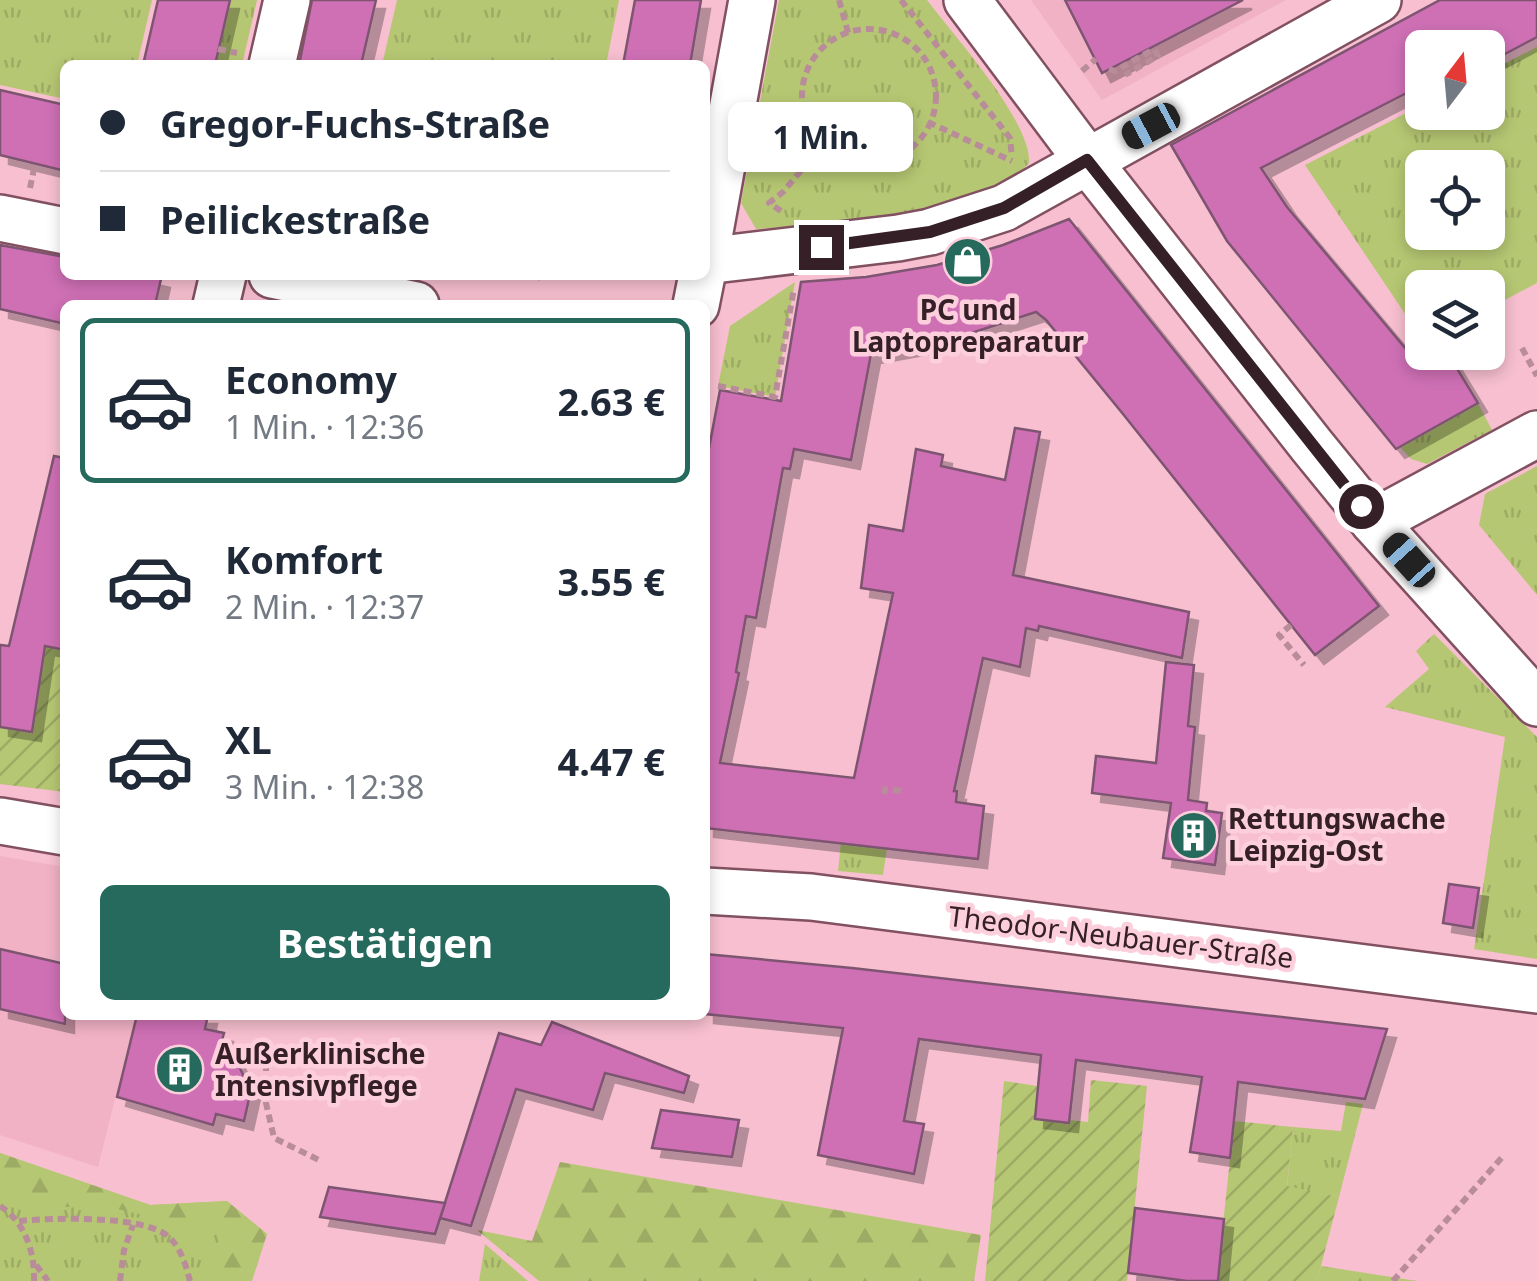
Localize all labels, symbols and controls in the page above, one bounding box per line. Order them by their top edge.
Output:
north arrow [1405,30,1505,130]
map controls [1405,30,1505,370]
text: Gregor-Fuchs-Straße [160,97,550,149]
car [1117,99,1185,153]
callout: 1 Min. [728,102,914,172]
text: 1 Min. [772,115,869,158]
button: locate [1405,150,1505,250]
text: Peilickestraße [160,193,430,245]
route end [799,225,844,270]
shop icon: PC und Laptopreparatur [942,236,994,288]
button: layers [1405,270,1505,370]
place label: PC und Laptopreparatur [852,290,1085,360]
text: Economy [225,353,397,405]
icon: car [105,356,195,446]
text: 2.63 € [557,375,665,427]
text: 1 Min. · 12:36 [225,405,424,448]
route start [1339,484,1384,529]
car [1378,528,1440,592]
text: Komfort [225,533,383,585]
icon: car [105,536,195,626]
text: 3.55 € [557,555,665,607]
text: 2 Min. · 12:37 [225,585,424,628]
text: XL [225,713,272,765]
icon: car [105,716,195,806]
text: 4.47 € [557,735,665,787]
text: 3 Min. · 12:38 [225,765,424,808]
place label: Rettungswache Leipzig-Ost [1228,799,1446,869]
building icon: Rettungswache Leipzig-Ost [1167,809,1219,861]
button: Bestätigen [100,885,670,1000]
street label: Theodor-Neubauer-Straße [947,896,1296,976]
place label: Außerklinische Intensivpflege [215,1034,426,1104]
building icon: Außerklinische Intensivpflege [154,1044,206,1096]

